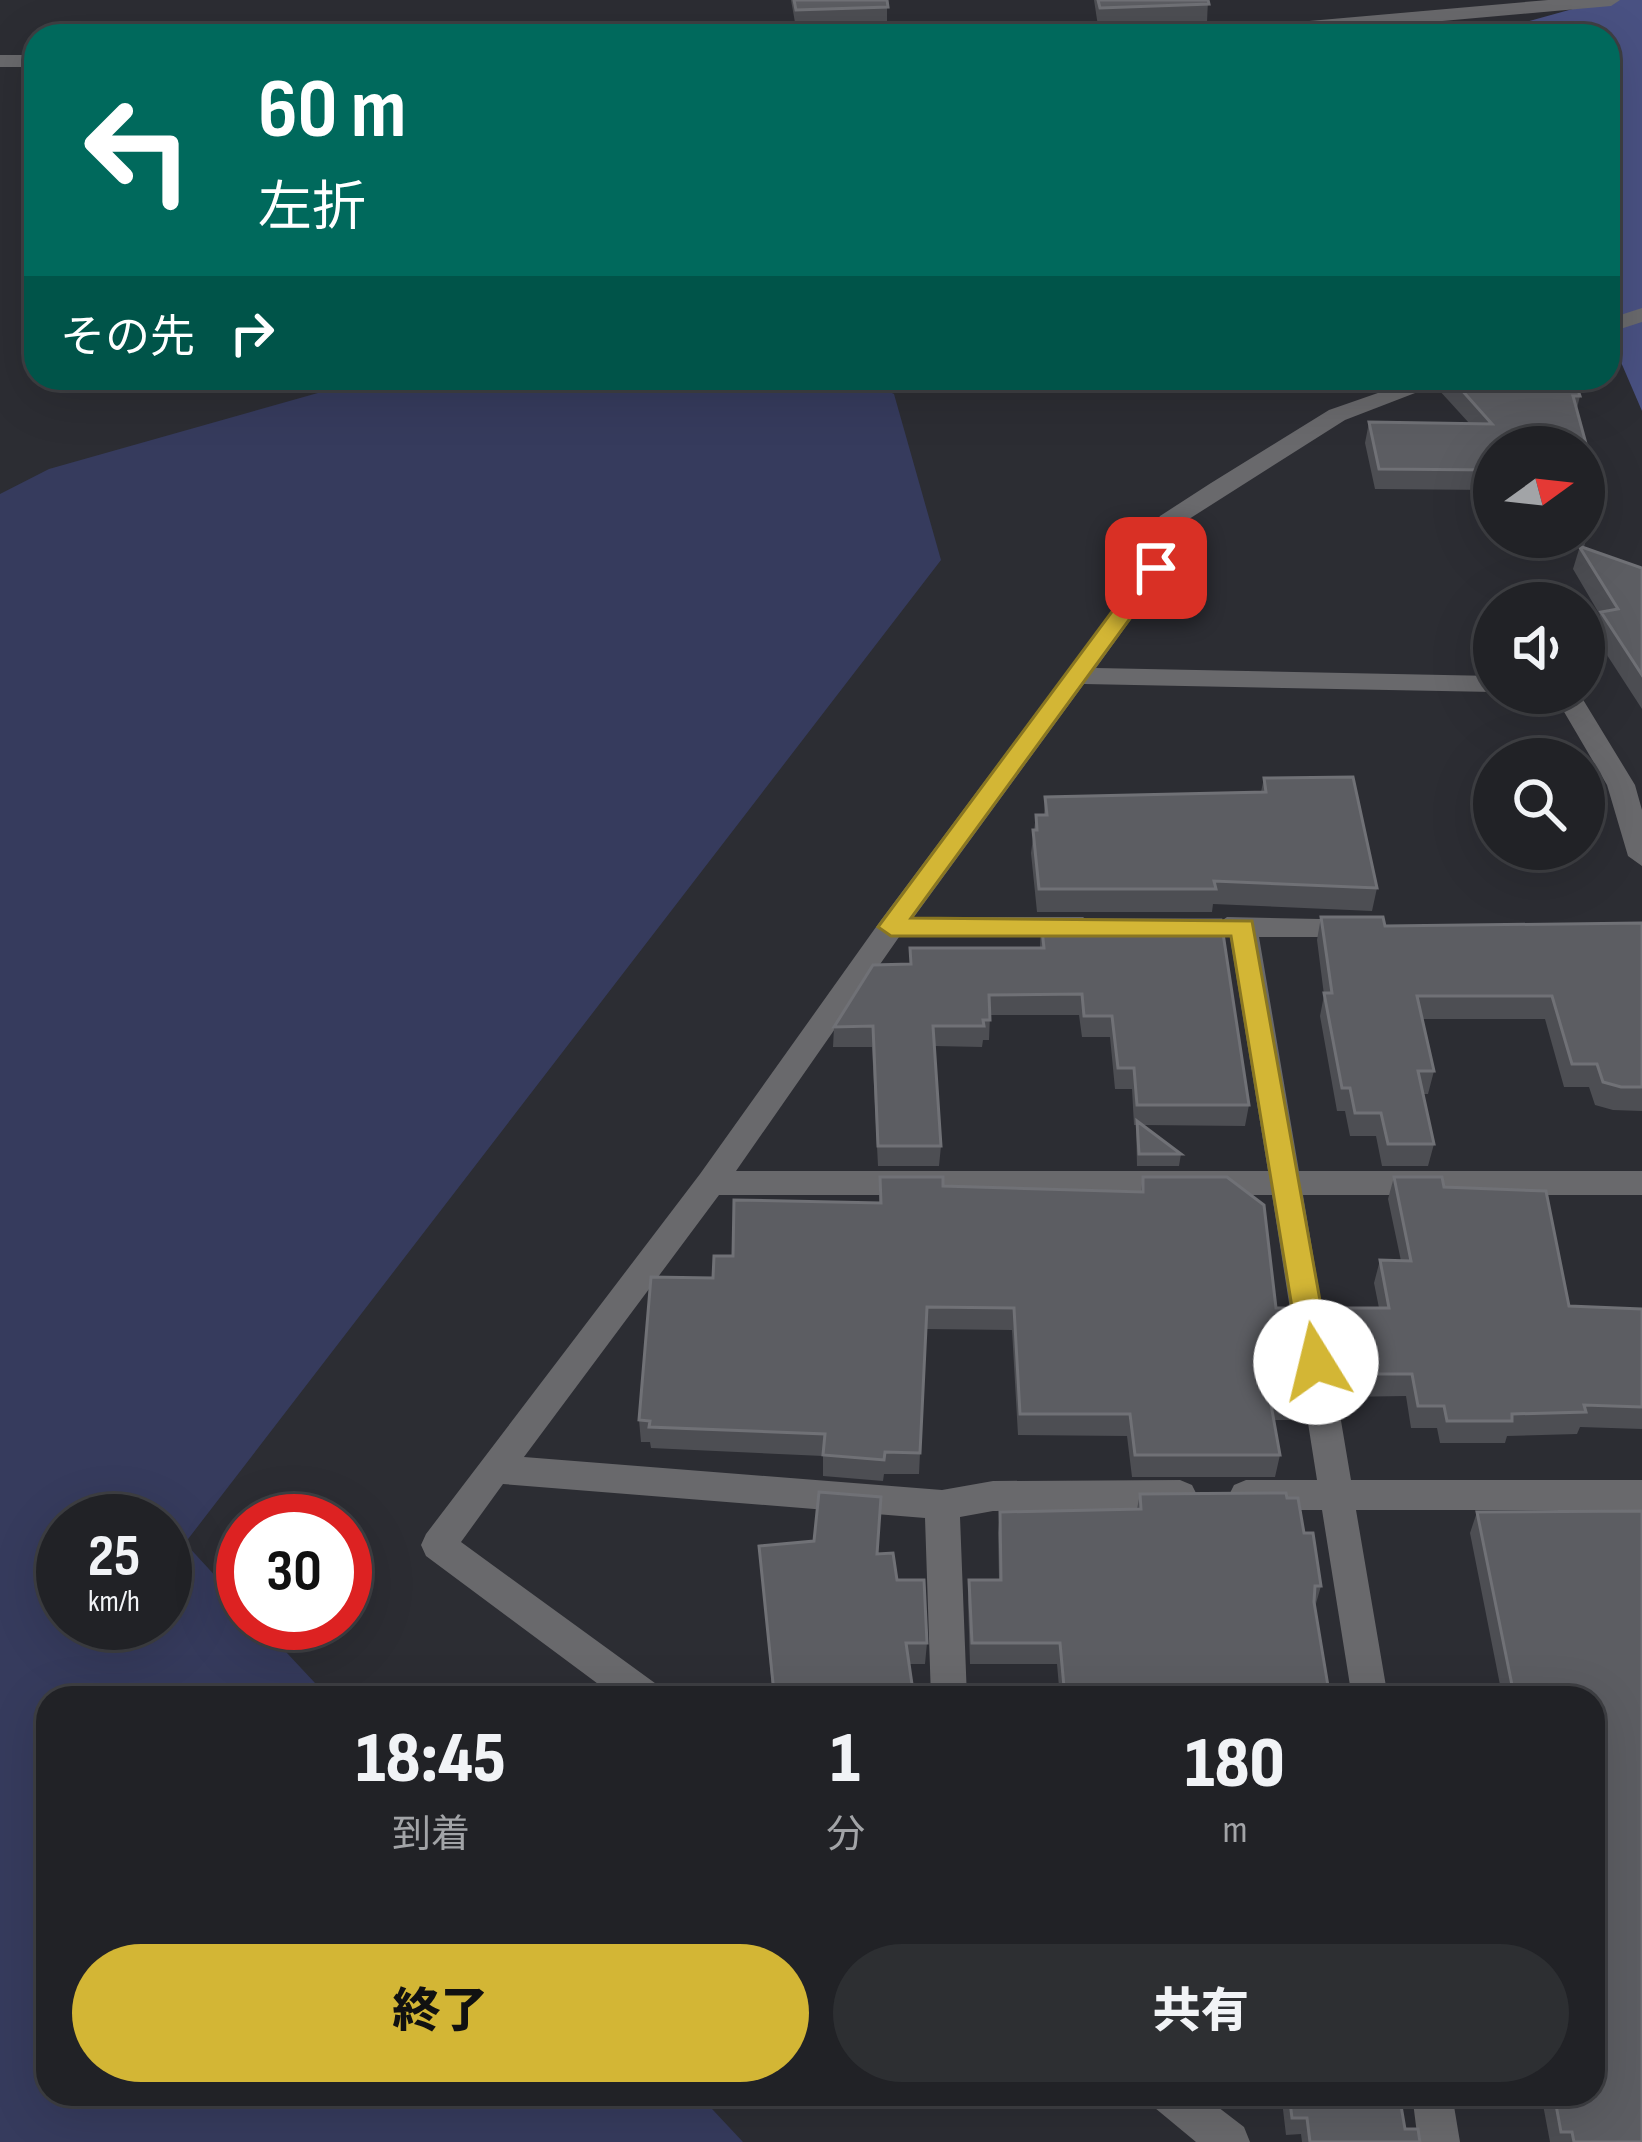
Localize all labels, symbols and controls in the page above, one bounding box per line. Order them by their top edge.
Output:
text: 60 m [258,60,406,161]
icon: left [60,72,216,228]
text: 左折 [258,176,366,241]
icon: right [219,300,285,366]
text: その先 [60,311,195,366]
north arrow [1473,426,1605,558]
map controls [1473,426,1605,870]
pin [1105,517,1207,619]
icon: arrive [1123,535,1189,601]
button: sound [1473,582,1605,714]
button: search [1473,738,1605,870]
position arrow [1253,1299,1379,1425]
speed limit sign: 30 [216,1494,372,1650]
text: 25 [88,1521,140,1593]
text: km/h [88,1584,140,1620]
text: 18:45 [356,1716,506,1803]
text: 1 [831,1716,860,1803]
text: 180 [1185,1721,1285,1808]
text: m [1222,1807,1247,1854]
text: 到着 [392,1812,470,1859]
text: 分 [826,1812,865,1859]
button: 終了 [72,1944,809,2082]
button: 共有 [833,1944,1569,2082]

